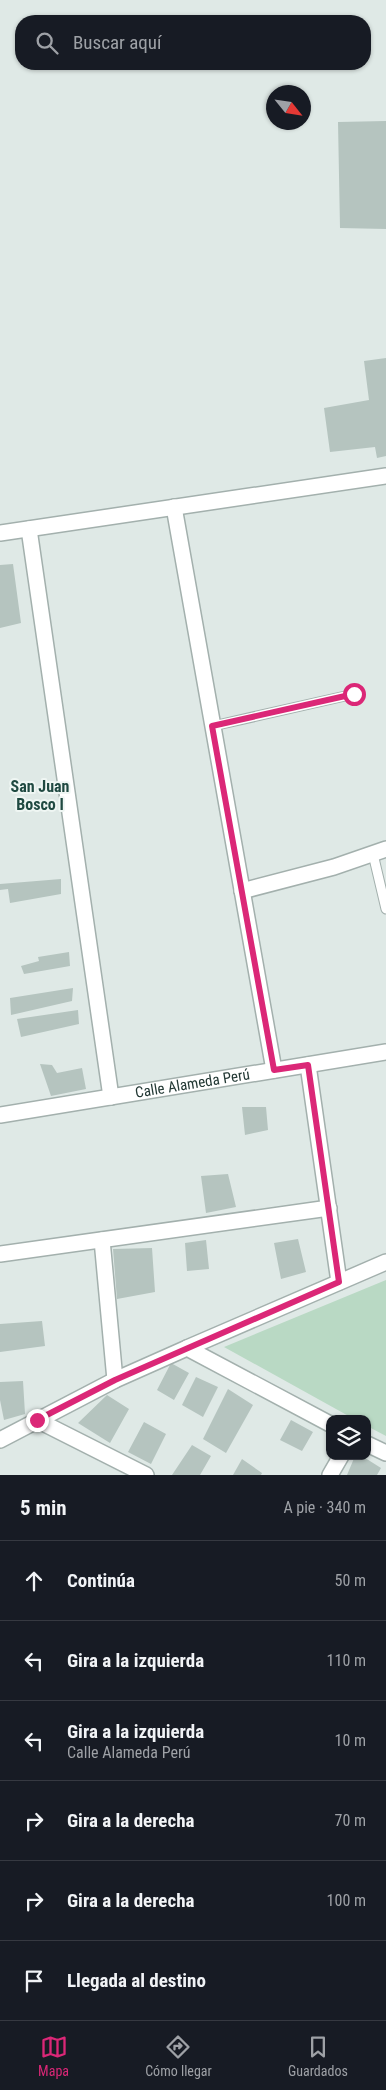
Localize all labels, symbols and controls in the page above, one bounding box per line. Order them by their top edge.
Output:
search box [15,15,371,70]
icon: search [33,29,61,57]
text: Buscar aquí [73,31,162,54]
north arrow [266,85,311,130]
route start [343,683,366,706]
district label: San Juan Bosco I [11,777,70,814]
street label: Calle Alameda Perú [134,1065,251,1102]
route end [26,1409,49,1432]
map controls [326,1415,371,1460]
button: layers [326,1415,371,1460]
text: 5 min [20,1496,67,1520]
text: A pie · 340 m [283,1498,366,1517]
icon: ahead [20,1567,48,1595]
text: Continúa [67,1569,135,1592]
text: 50 m [334,1571,366,1590]
icon: left [20,1647,48,1675]
text: Gira a la izquierda [67,1649,204,1672]
text: 110 m [327,1651,366,1670]
text: Gira a la izquierda [67,1720,204,1743]
icon: left [20,1727,48,1755]
text: 10 m [334,1731,366,1750]
text: Calle Alameda Perú [67,1743,191,1762]
icon: right [20,1807,48,1835]
text: Gira a la derecha [67,1809,194,1832]
text: 70 m [334,1811,366,1830]
icon: right [20,1887,48,1915]
text: Gira a la derecha [67,1889,194,1912]
text: 100 m [327,1891,366,1910]
icon: arrive [20,1967,48,1995]
text: Llegada al destino [67,1969,206,1992]
tab: Mapa [38,2033,69,2079]
tab: Cómo llegar [145,2033,212,2079]
tab: Guardados [288,2033,348,2079]

